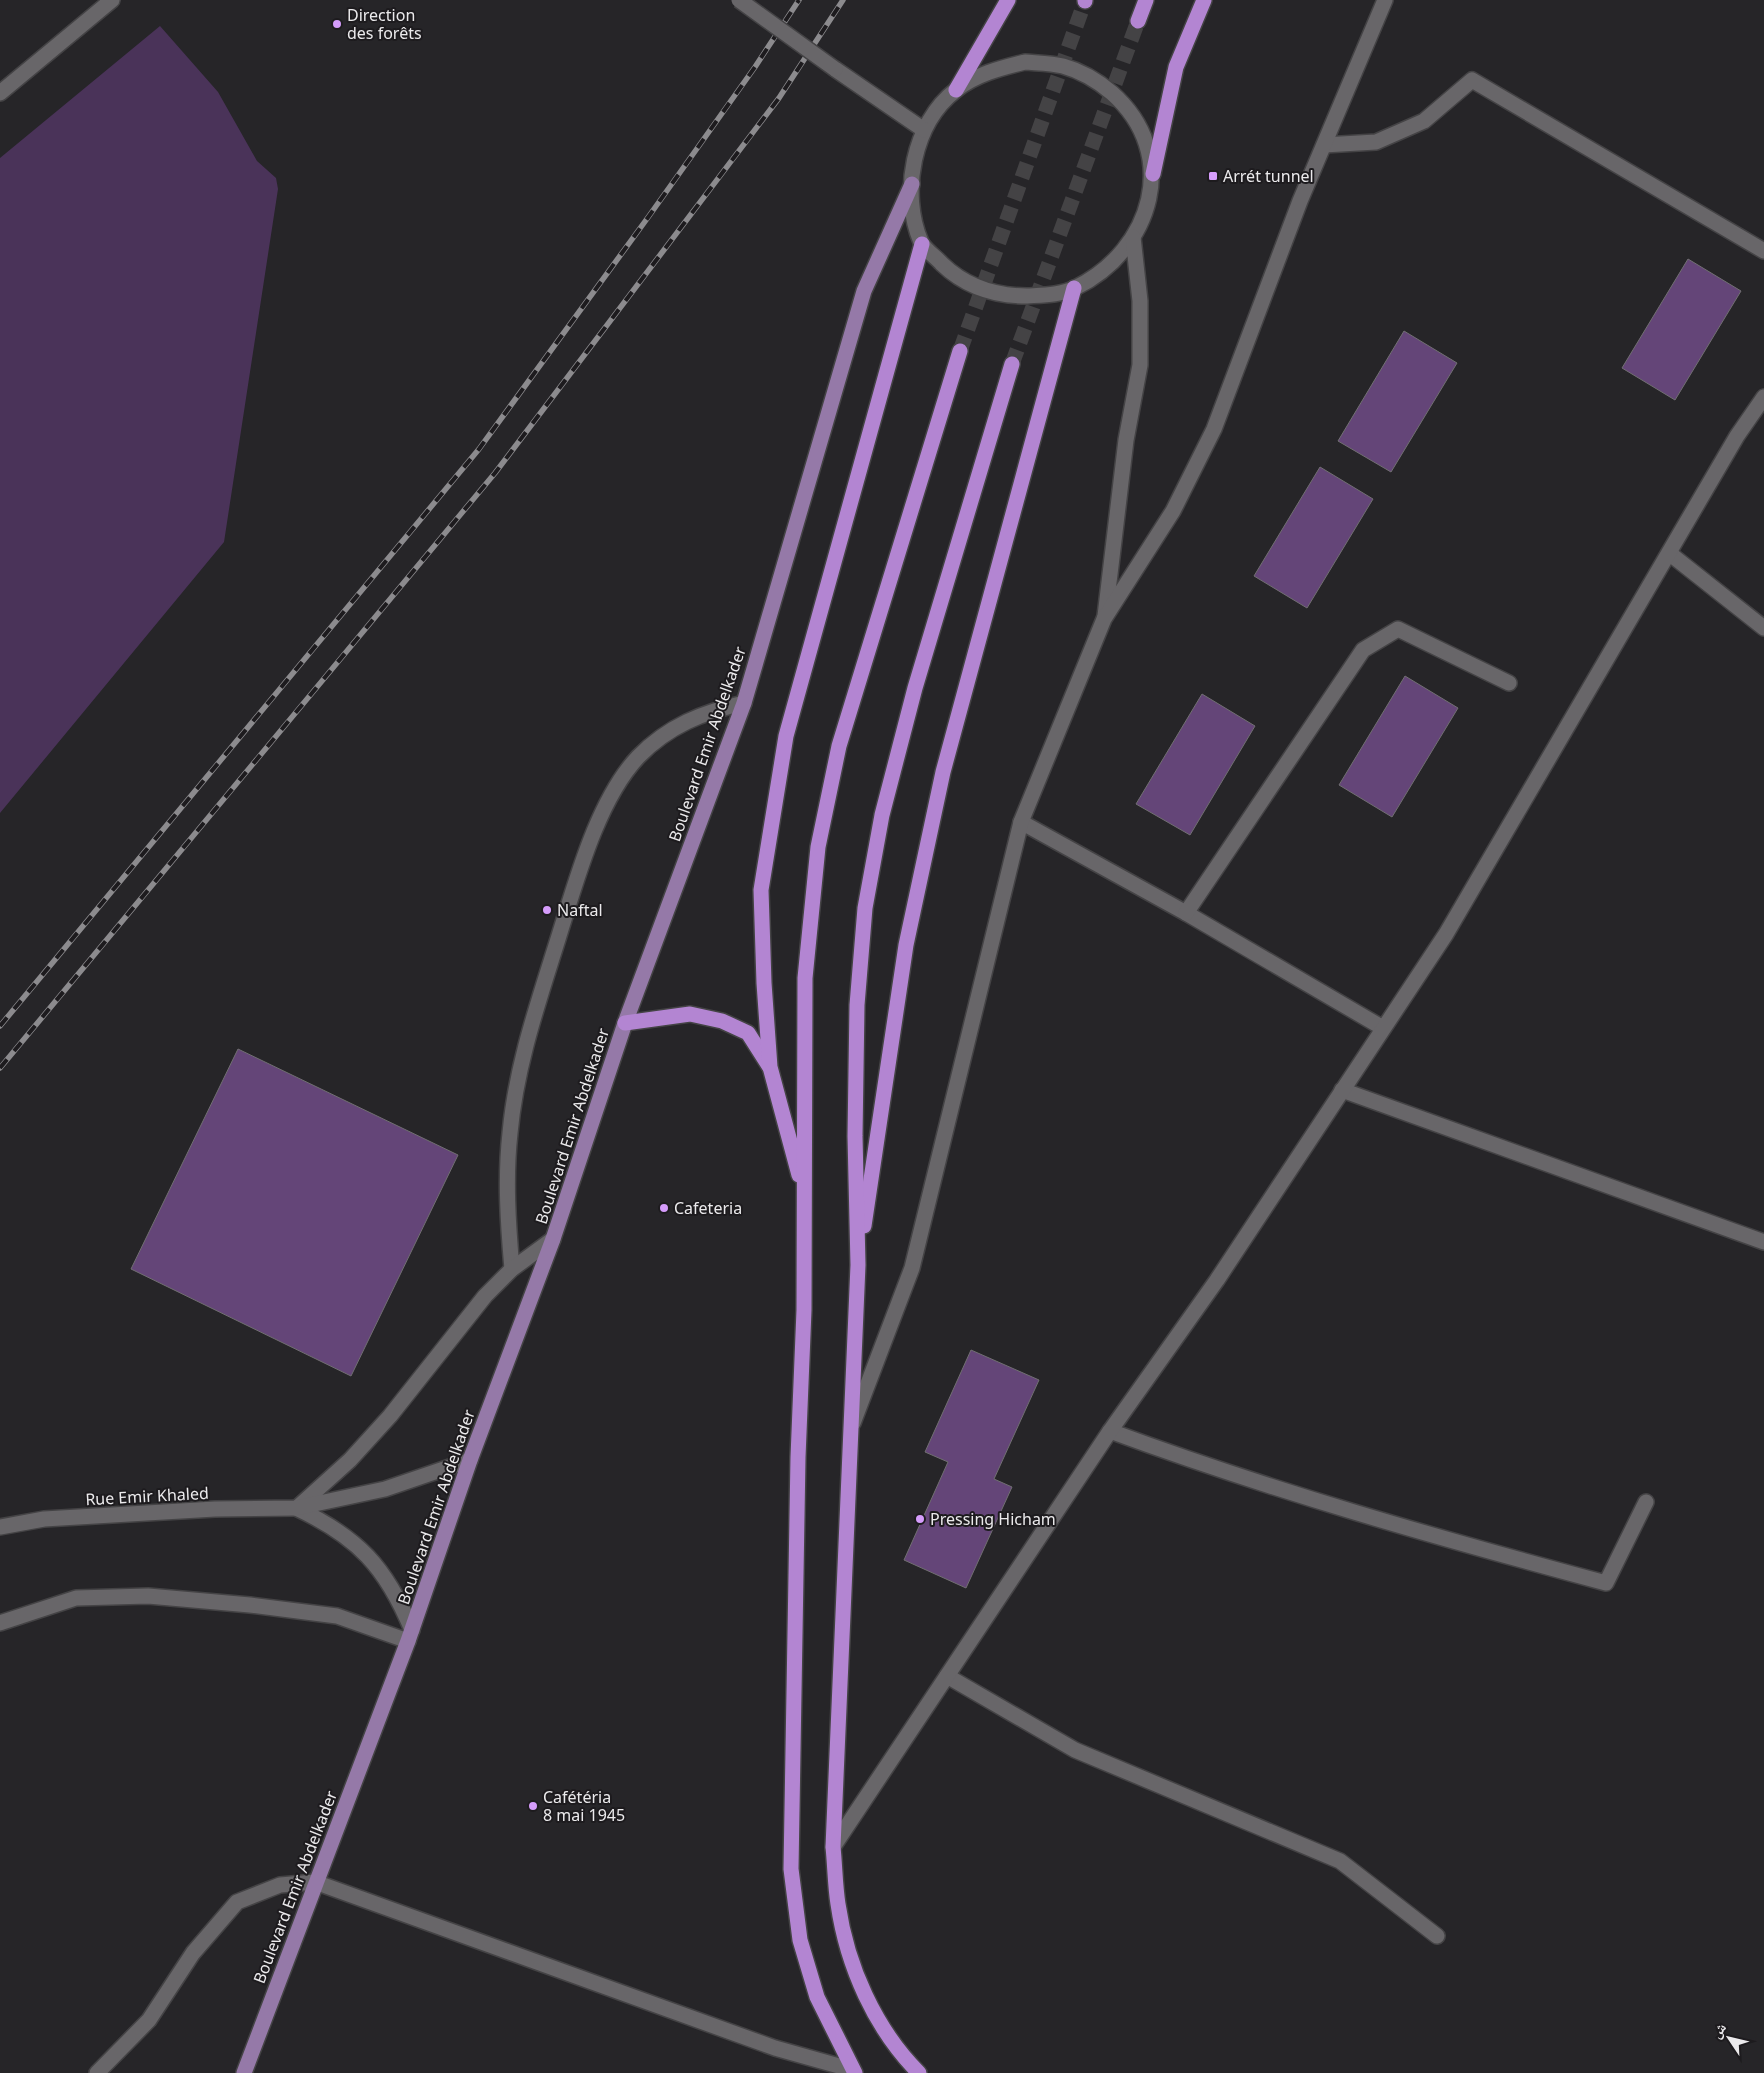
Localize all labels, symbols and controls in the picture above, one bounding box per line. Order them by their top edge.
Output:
place label: Direction des forêts [347,4,422,44]
marker: Direction des forêts [331,18,343,30]
place label: Arrét tunnel [1223,165,1314,187]
marker: Arrét tunnel [1207,170,1219,182]
street label: Boulevard Emir Abdelkader [663,643,751,844]
place label: Naftal [557,899,603,921]
marker: Naftal [541,904,553,916]
street label: Boulevard Emir Abdelkader [530,1025,614,1227]
place label: Cafeteria [674,1197,742,1219]
marker: Cafeteria [658,1202,670,1214]
street label: Boulevard Emir Abdelkader [392,1406,480,1607]
street label: Rue Emir Khaled [85,1482,209,1510]
place label: Pressing Hicham [930,1508,1056,1530]
marker: Pressing Hicham [914,1513,926,1525]
place label: Cafétéria 8 mai 1945 [543,1786,625,1826]
street label: Boulevard Emir Abdelkader [248,1787,342,1987]
marker: Cafétéria 8 mai 1945 [527,1800,539,1812]
north arrow [1704,2013,1754,2063]
text: ش [1706,2019,1730,2042]

